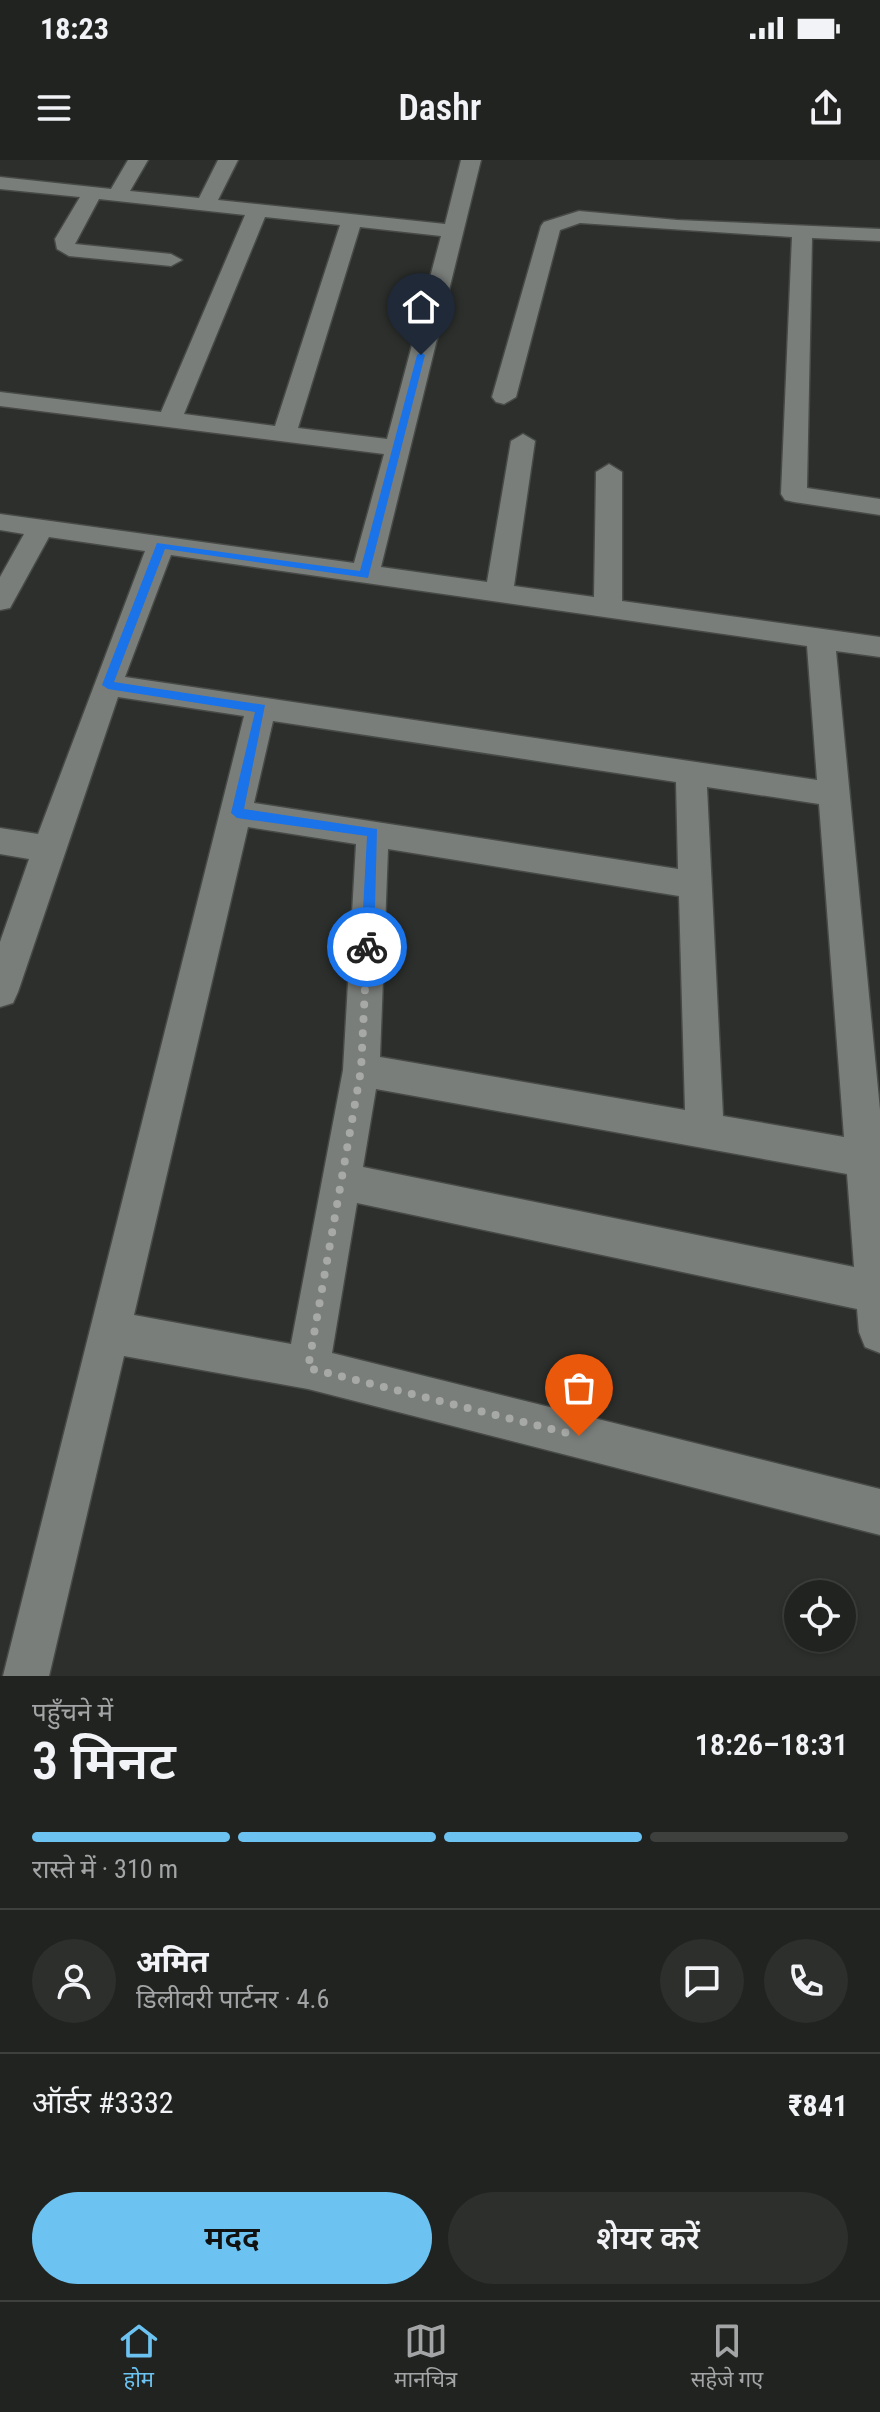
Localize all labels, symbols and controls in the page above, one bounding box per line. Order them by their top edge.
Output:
text: 18:23 [40,11,109,46]
icon: menu [32,86,76,130]
icon: share [804,86,848,130]
text: Dashr [398,87,482,129]
pin [387,273,455,355]
icon: home [399,285,443,329]
courier [327,907,407,987]
icon: bike [345,925,389,969]
pin [545,1354,613,1436]
icon: bag [557,1366,601,1410]
map controls [784,1580,856,1652]
button: locate [784,1580,856,1652]
text: पहुँचने में [32,1697,113,1727]
text: 18:26–18:31 [695,1727,848,1762]
text: 3 मिनट [32,1731,176,1792]
text: रास्ते में · 310 m [32,1854,178,1884]
button: person [32,1939,116,2023]
button: chat [660,1939,744,2023]
button: phone [764,1939,848,2023]
text: अमित [136,1944,209,1979]
text: डिलीवरी पार्टनर · 4.6 [136,1984,329,2014]
text: ऑर्डर #3332 [32,2085,174,2120]
text: ₹841 [788,2088,848,2123]
button: मदद [32,2192,432,2284]
button: शेयर करें [448,2192,848,2284]
tab: होम [117,2319,161,2396]
tab: मानचित्र [394,2319,457,2396]
tab: सहेजे गए [691,2319,763,2396]

